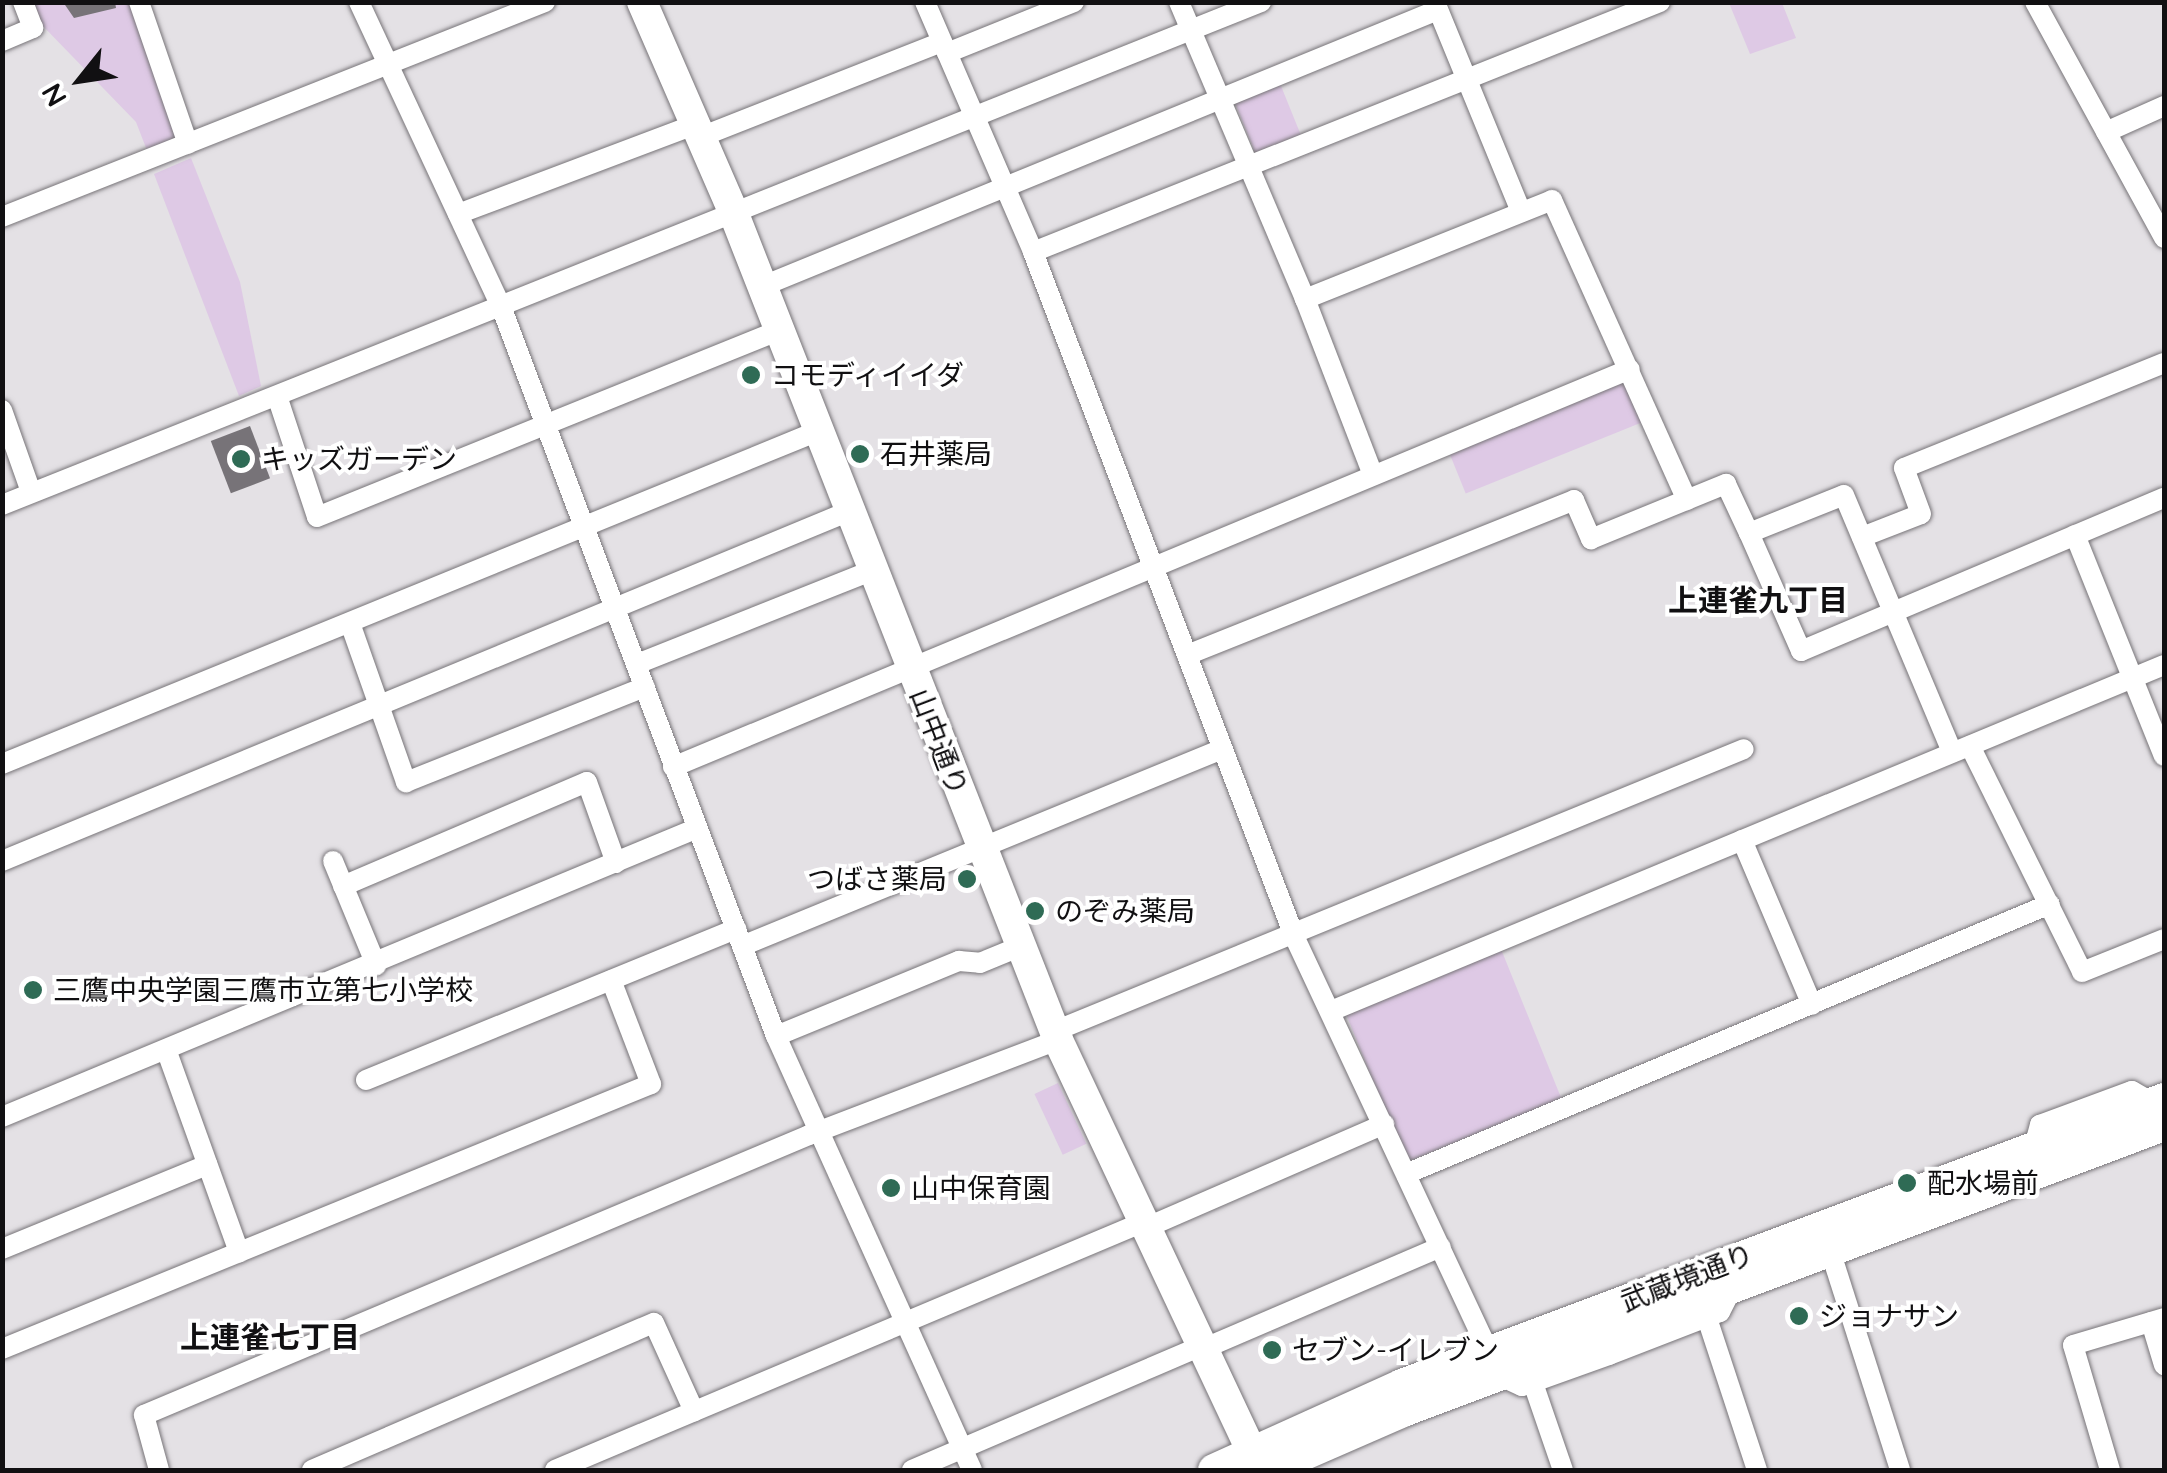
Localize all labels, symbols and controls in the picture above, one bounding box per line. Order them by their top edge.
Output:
north arrow [30,30,130,130]
text: N [33,78,74,113]
place label: コモディイイダ [771,358,967,392]
marker: コモディイイダ [740,364,762,386]
place label: 石井薬局 [880,437,992,471]
place label: キッズガーデン [261,442,457,476]
marker: 石井薬局 [849,443,871,465]
marker: キッズガーデン [230,448,252,470]
district label: 上連雀九丁目 [1668,582,1848,618]
street label: 山中通り [903,684,975,800]
place label: つばさ薬局 [807,862,947,896]
marker: つばさ薬局 [956,868,978,890]
place label: のぞみ薬局 [1055,894,1195,928]
marker: のぞみ薬局 [1024,900,1046,922]
place label: 三鷹中央学園三鷹市立第七小学校 [53,973,473,1007]
marker: 三鷹中央学園三鷹市立第七小学校 [22,979,44,1001]
place label: 配水場前 [1927,1166,2039,1200]
place label: 山中保育園 [911,1171,1051,1205]
marker: 配水場前 [1896,1172,1918,1194]
marker: 山中保育園 [880,1177,902,1199]
street label: 武蔵境通り [1616,1237,1758,1319]
place label: ジョナサン [1819,1299,1959,1333]
marker: ジョナサン [1788,1305,1810,1327]
district label: 上連雀七丁目 [180,1319,360,1355]
place label: セブン-イレブン [1292,1333,1499,1367]
marker: セブン-イレブン [1261,1339,1283,1361]

